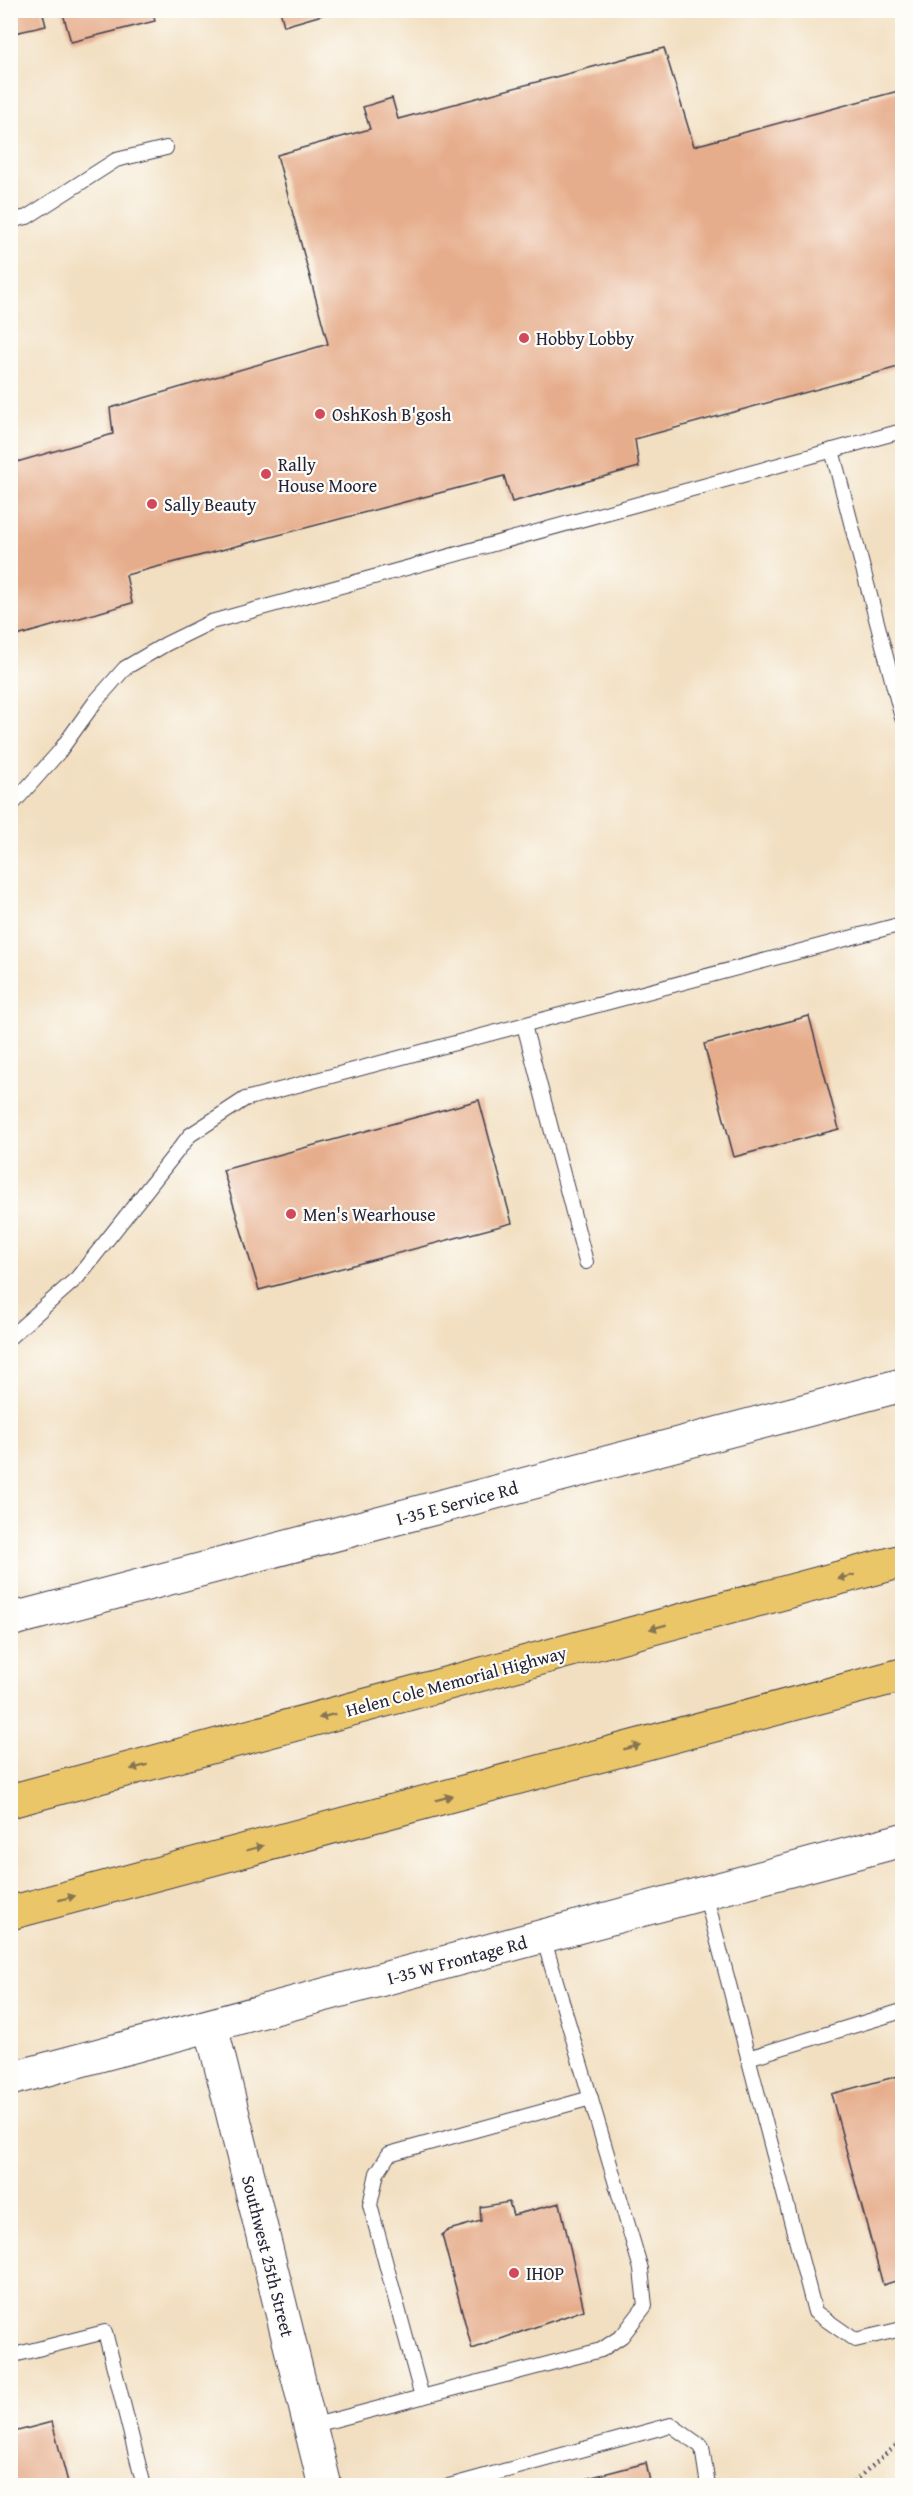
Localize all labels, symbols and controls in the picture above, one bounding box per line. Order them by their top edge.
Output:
place label: Hobby Lobby [536,325,634,352]
marker: Hobby Lobby [517,331,531,345]
place label: OshKosh B'gosh [332,401,451,428]
marker: OshKosh B'gosh [313,407,327,421]
place label: Rally House Moore [278,451,377,499]
marker: Rally House Moore [259,467,273,481]
place label: Sally Beauty [164,491,257,518]
marker: Sally Beauty [145,497,159,511]
place label: Men's Wearhouse [303,1201,436,1228]
marker: Men's Wearhouse [284,1207,298,1221]
street label: I-35 E Service Rd [393,1474,521,1532]
one-way arrow [837,1572,855,1582]
one-way arrow [649,1623,667,1632]
street label: Helen Cole Memorial Highway [343,1639,569,1723]
one-way arrow [318,1712,336,1721]
one-way arrow [623,1742,641,1752]
one-way arrow [130,1762,148,1772]
one-way arrow [435,1792,453,1802]
one-way arrow [247,1843,265,1852]
one-way arrow [58,1893,76,1903]
street label: I-35 W Frontage Rd [384,1928,530,1992]
street label: Southwest 25th Street [235,2172,301,2340]
place label: IHOP [526,2260,564,2287]
marker: IHOP [507,2266,521,2280]

